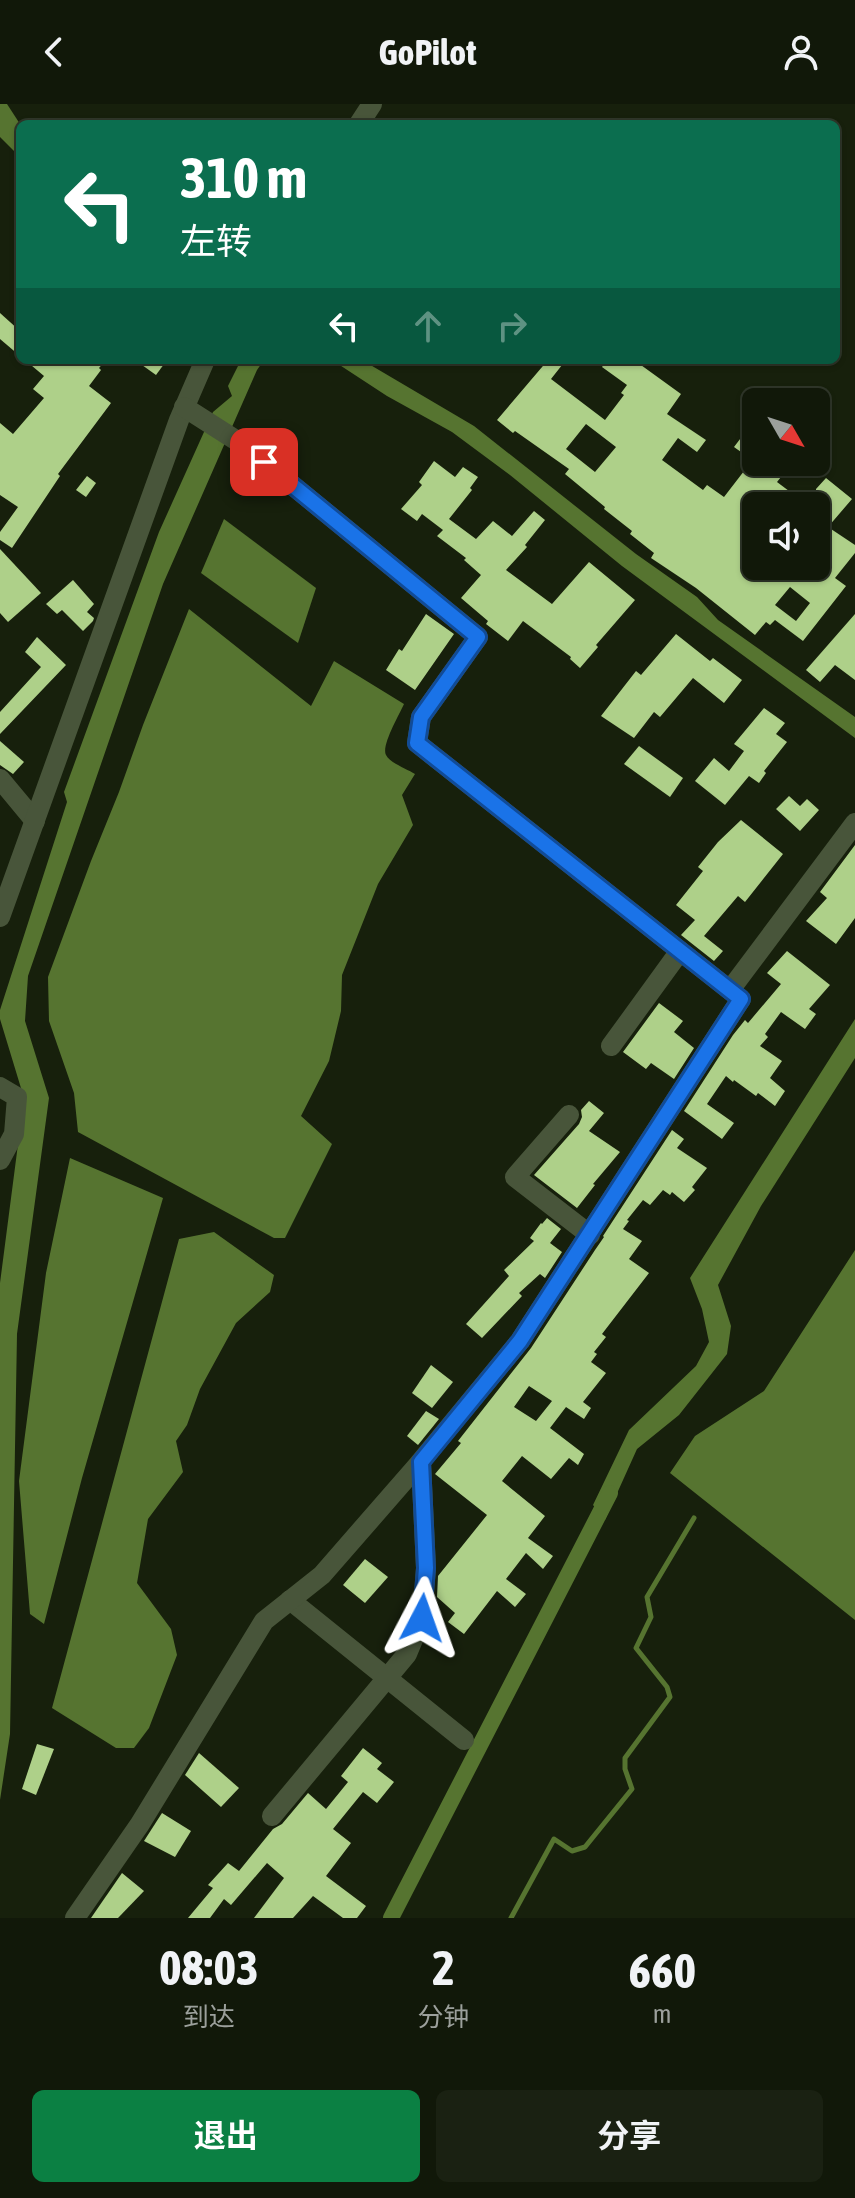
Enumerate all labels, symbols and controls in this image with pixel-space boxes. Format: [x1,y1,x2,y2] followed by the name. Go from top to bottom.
[32,30,76,74] icon: back
[779,30,823,74] icon: person
[378,31,477,73] text: GoPilot
[180,146,307,210] text: 310 m
[48,152,152,256] icon: left
[180,220,252,262] text: 左转
[322,304,366,348] icon: left
[406,304,450,348] icon: ahead
[490,304,534,348] icon: right
[742,388,830,476] north arrow
[742,388,830,580] map controls
[230,428,298,496] pin
[242,440,286,484] icon: arrive
[742,492,830,580] button: sound
[380,1576,464,1660] position arrow
[159,1940,259,1995] text: 08:03
[432,1940,455,1995] text: 2
[628,1943,696,1998] text: 660
[653,1999,672,2029] text: m
[183,2002,235,2032] text: 到达
[418,2002,470,2032] text: 分钟
[32,2090,420,2182] button: 退出
[436,2090,823,2182] button: 分享

